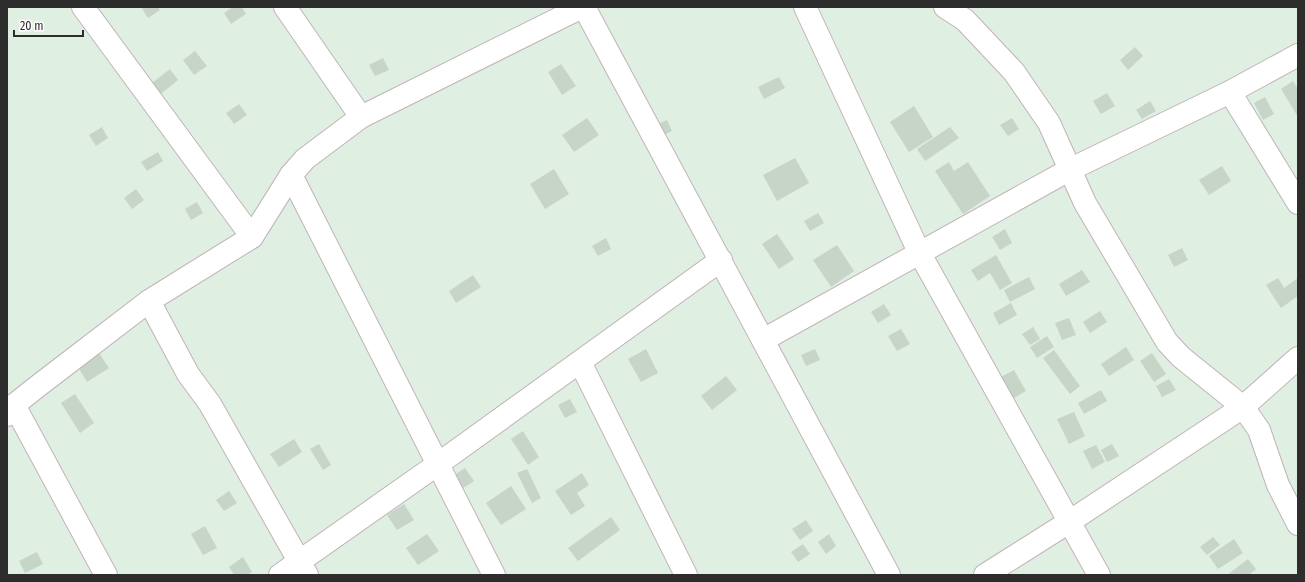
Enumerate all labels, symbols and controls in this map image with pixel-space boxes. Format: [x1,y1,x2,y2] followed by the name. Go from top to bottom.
[14,12,83,38] scale bar
[20,19,44,33] text: 20 m

